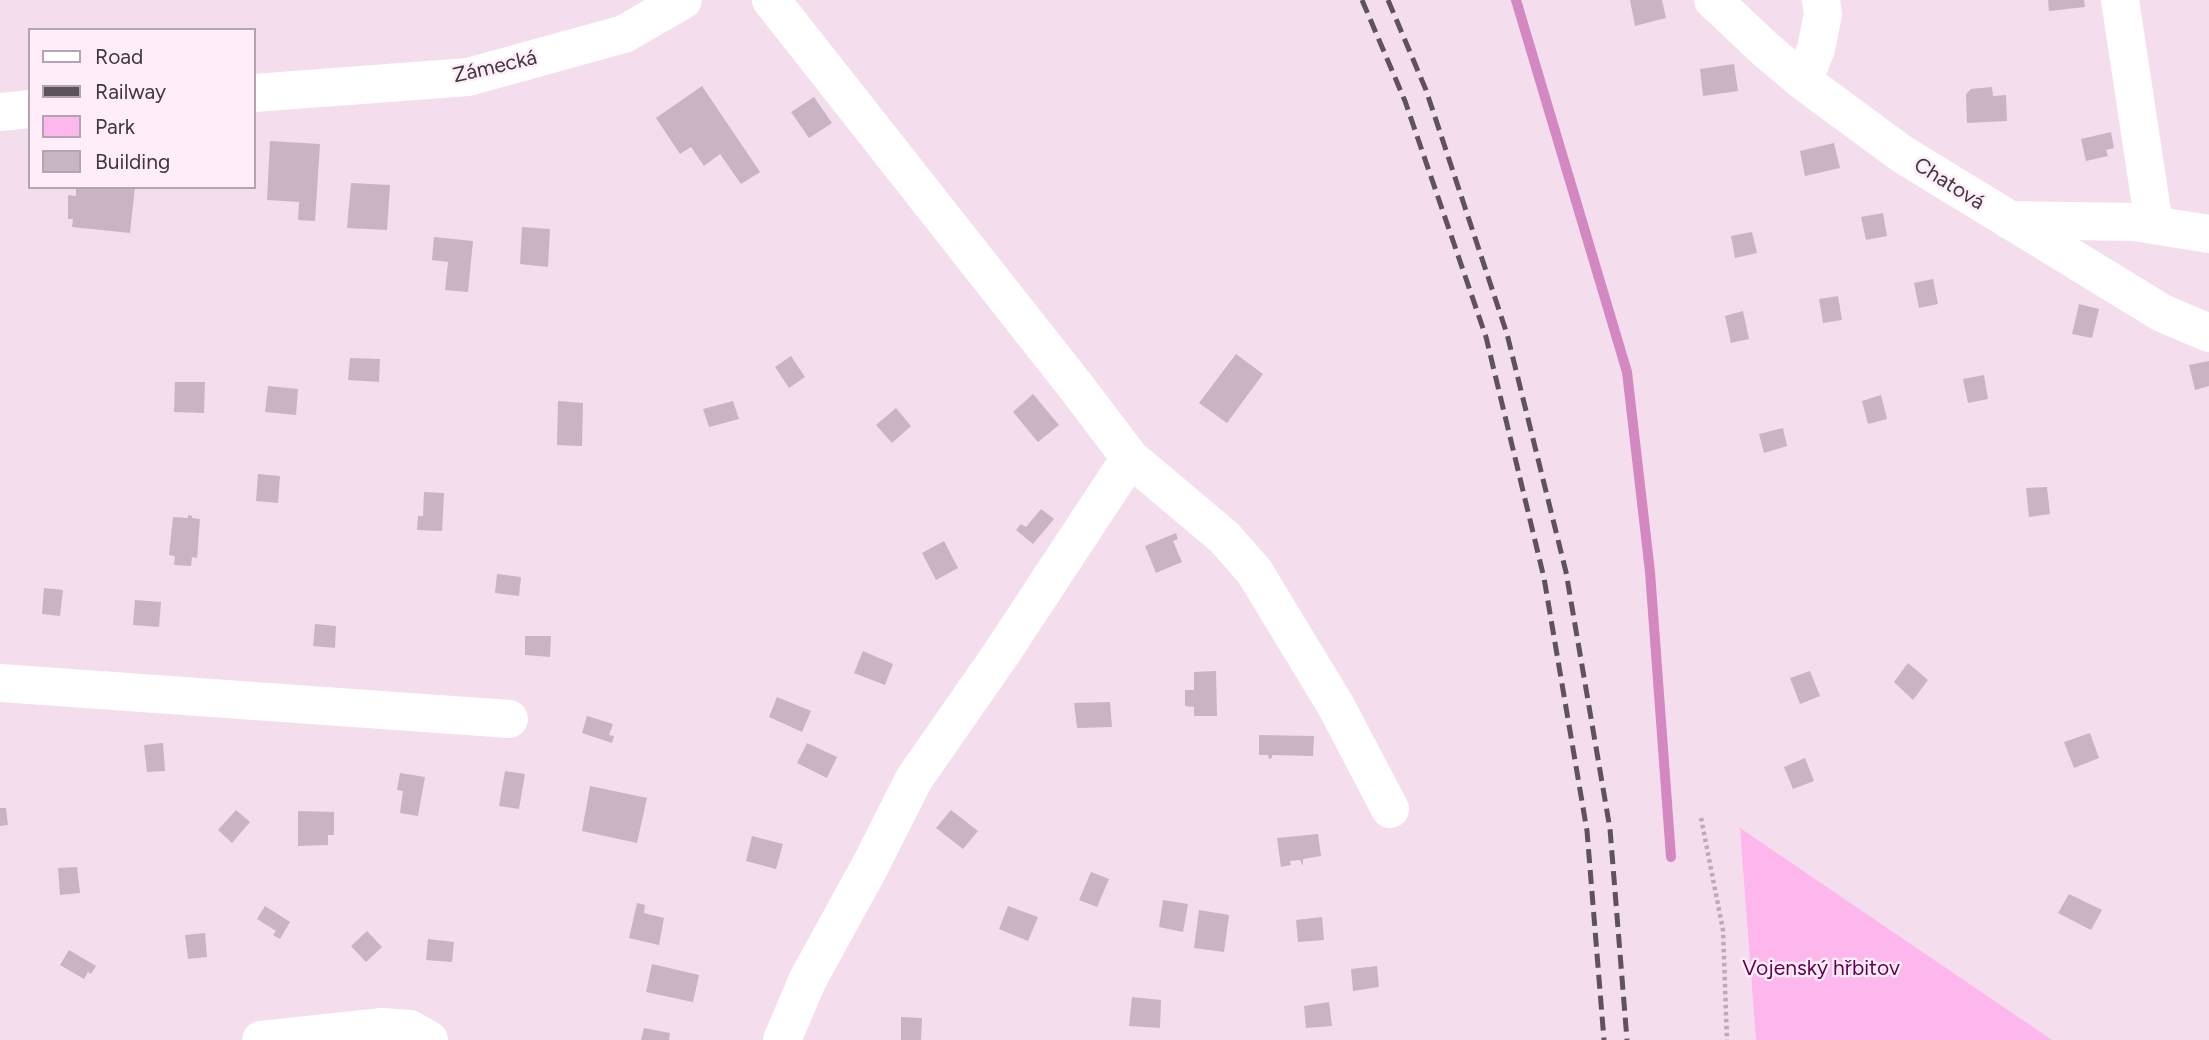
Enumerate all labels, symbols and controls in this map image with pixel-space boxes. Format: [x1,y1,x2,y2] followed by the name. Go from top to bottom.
[28,28,256,189] legend
[95,44,143,69] text: Road
[451,45,539,89] street label: Zámecká
[95,79,166,104] text: Railway
[95,114,135,139] text: Park
[95,149,170,174] text: Building
[1909,152,1989,216] street label: Chatová
[1742,956,1900,982] park label: Vojenský hřbitov

